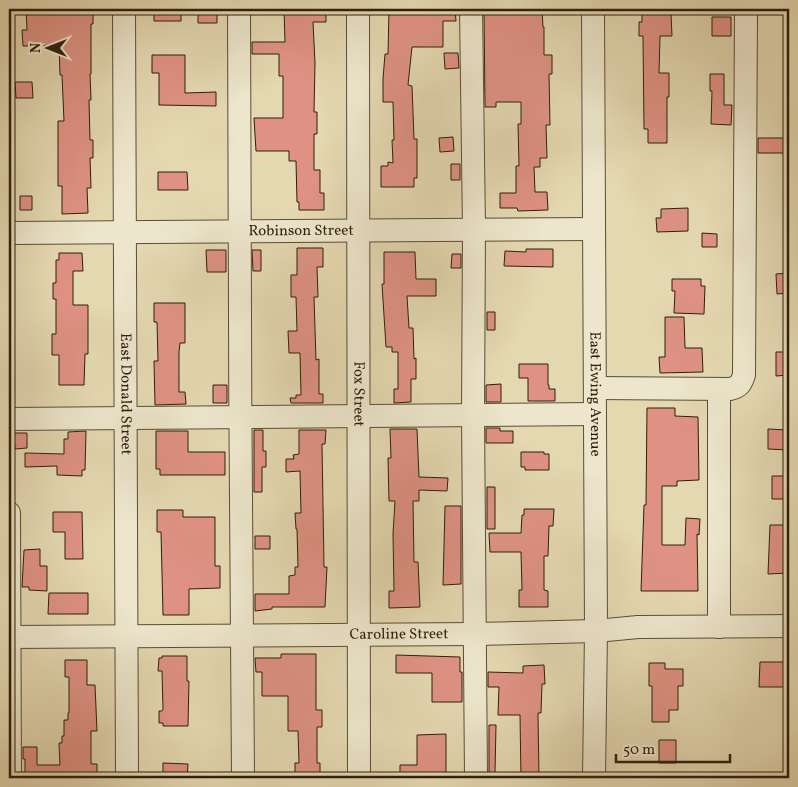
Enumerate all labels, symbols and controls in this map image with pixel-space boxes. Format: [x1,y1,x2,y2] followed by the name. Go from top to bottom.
[22,22,72,72] north arrow
[27,43,46,53] text: N
[248,220,354,242] street label: Robinson Street
[584,331,606,457] street label: East Ewing Avenue
[115,333,136,455] street label: East Donald Street
[348,361,369,427] street label: Fox Street
[349,624,449,645] street label: Caroline Street
[616,732,729,764] scale bar
[623,740,655,761] text: 50 m

